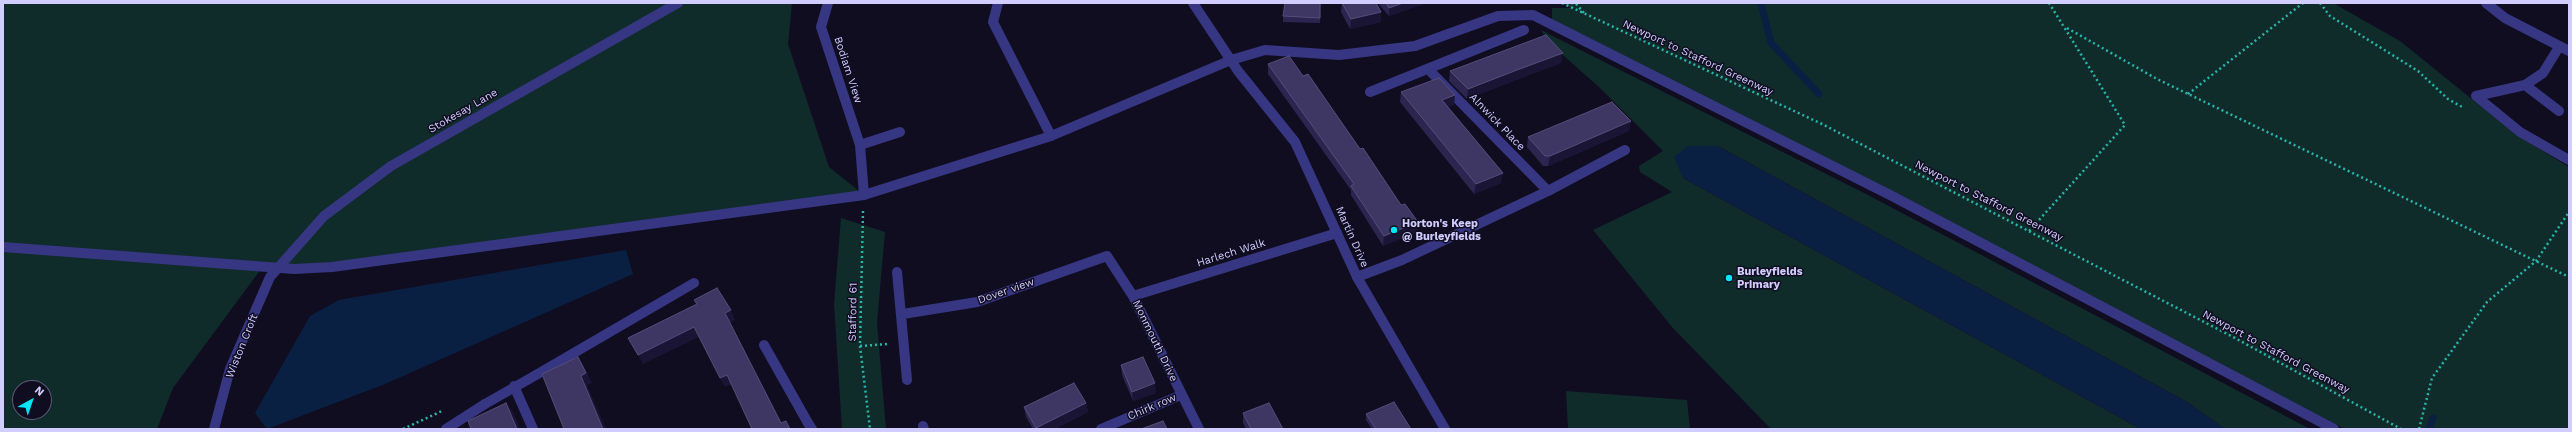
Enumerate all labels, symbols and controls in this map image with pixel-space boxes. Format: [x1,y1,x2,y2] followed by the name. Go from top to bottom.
[1621,17,1775,99] street label: Newport to Stafford Greenway
[831,35,865,105] street label: Bodiam View
[426,86,500,136] street label: Stokesay Lane
[1466,91,1528,153] street label: Alnwick Place
[1913,158,2065,244] street label: Newport to Stafford Greenway
[1333,205,1371,269] street label: Martin Drive
[1402,217,1481,243] place label: Horton's Keep @ Burleyfields
[1389,225,1399,235] marker: Horton's Keep @ Burleyfields
[1195,236,1267,270] street label: Harlech Walk
[1737,265,1803,291] place label: Burleyfields Primary
[1724,273,1734,283] marker: Burleyfields Primary
[976,275,1036,307] street label: Dover view
[846,282,860,342] street label: Stafford 61
[1130,298,1180,384] street label: Monmouth Drive
[2200,308,2352,396] street label: Newport to Stafford Greenway
[223,312,261,380] street label: Wiston Croft
[12,380,52,420] north arrow
[32,384,47,399] text: N
[1126,391,1178,423] street label: Chirk row

